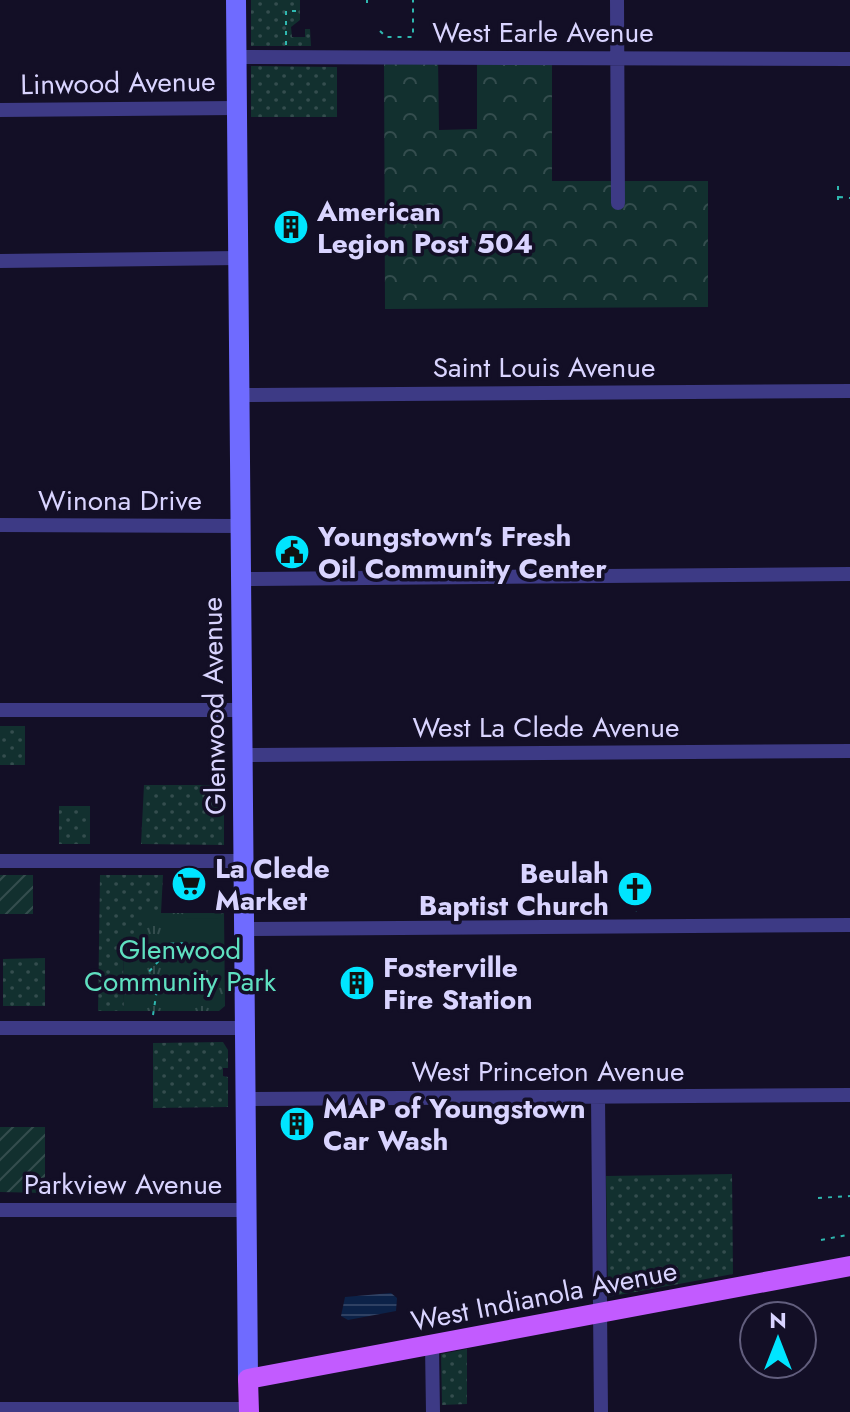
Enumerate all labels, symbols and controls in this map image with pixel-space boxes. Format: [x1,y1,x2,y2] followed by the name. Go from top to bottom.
[432,12,654,53] street label: West Earle Avenue
[20,61,216,105] street label: Linwood Avenue
[316,191,533,264] place label: American Legion Post 504
[272,208,310,246] building icon: American Legion Post 504
[433,347,655,388] street label: Saint Louis Avenue
[38,480,202,521] street label: Winona Drive
[317,516,607,589] place label: Youngstown's Fresh Oil Community Center
[273,533,311,571] public building icon: Youngstown's Fresh Oil Community Center
[192,597,236,815] street label: Glenwood Avenue
[413,707,679,748] street label: West La Clede Avenue
[215,848,330,921] place label: La Clede Market
[419,853,609,926] place label: Beulah Baptist Church
[170,865,208,903] supermarket icon: La Clede Market
[616,870,654,908] church icon: Beulah Baptist Church
[84,929,277,1002] park label: Glenwood Community Park
[383,947,533,1020] place label: Fosterville Fire Station
[338,964,376,1002] building icon: Fosterville Fire Station
[412,1051,684,1092] street label: West Princeton Avenue
[323,1088,586,1161] place label: MAP of Youngstown Car Wash
[278,1105,316,1143] building icon: MAP of Youngstown Car Wash
[24,1164,222,1205] street label: Parkview Avenue
[408,1250,680,1342] street label: West Indianola Avenue
[738,1300,818,1380] north arrow
[769,1304,787,1336] text: N

